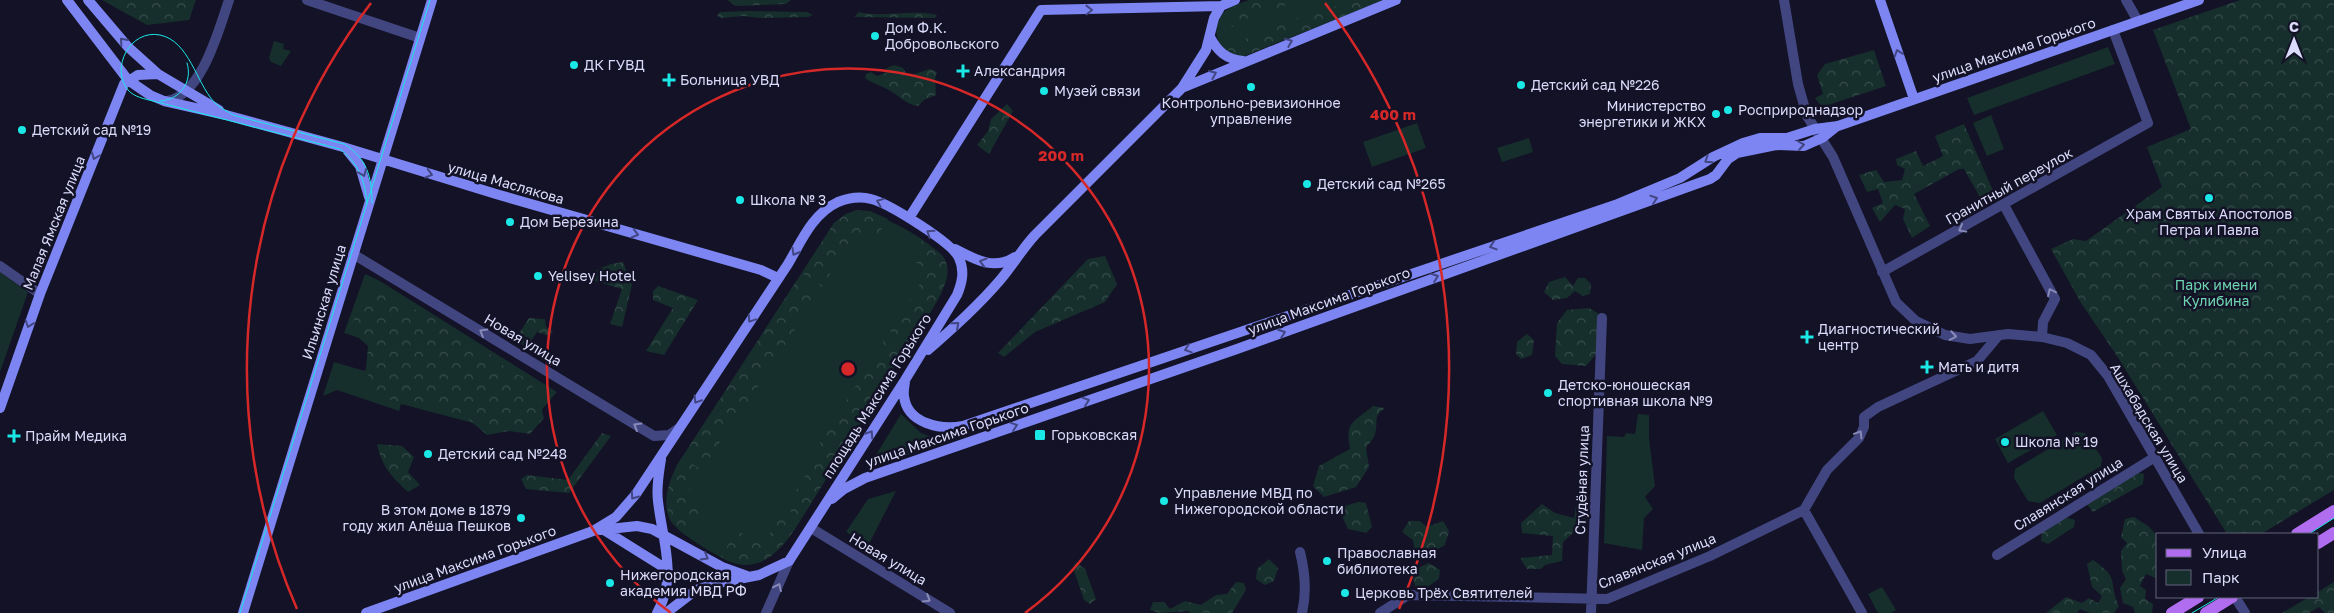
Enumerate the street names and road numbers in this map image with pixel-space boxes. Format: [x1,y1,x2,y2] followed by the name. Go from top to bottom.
[1930,14,2098,85] street label: улица Максима Горького
[1942,144,2075,228] street label: Гранитный переулок
[19,153,88,292] street label: Малая Ямская улица
[446,158,566,207] street label: улица Маслякова
[298,242,349,361] street label: Ильинская улица
[1245,263,1412,338] street label: улица Максима Горького
[481,310,565,369] street label: Новая улица
[819,310,934,481] street label: площадь Максима Горького
[2107,360,2192,486] street label: Ашхабадская улица
[863,399,1031,470] street label: улица Максима Горького
[1571,425,1592,535] street label: Студёная улица
[2010,453,2125,534] street label: Славянская улица
[391,521,558,596] street label: улица Максима Горького
[846,529,930,588] street label: Новая улица
[1595,529,1718,592] street label: Славянская улица

